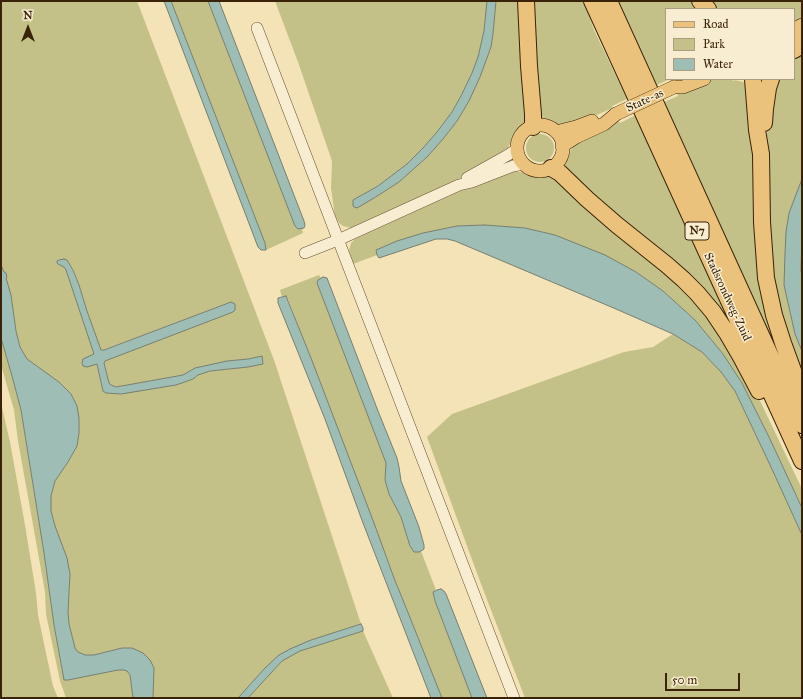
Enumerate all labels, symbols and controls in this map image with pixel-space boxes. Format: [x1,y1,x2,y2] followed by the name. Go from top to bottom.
[8,8,48,48] north arrow
[665,8,795,80] legend
[23,9,33,22] text: N
[703,17,729,31] text: Road
[703,37,725,51] text: Park
[703,57,733,71] text: Water
[624,86,666,116] street label: State-as
[685,222,709,240] road number: N7
[700,250,754,344] street label: Stadsrondweg-Zuid
[667,665,742,691] scale bar
[672,673,697,687] text: 50 m

